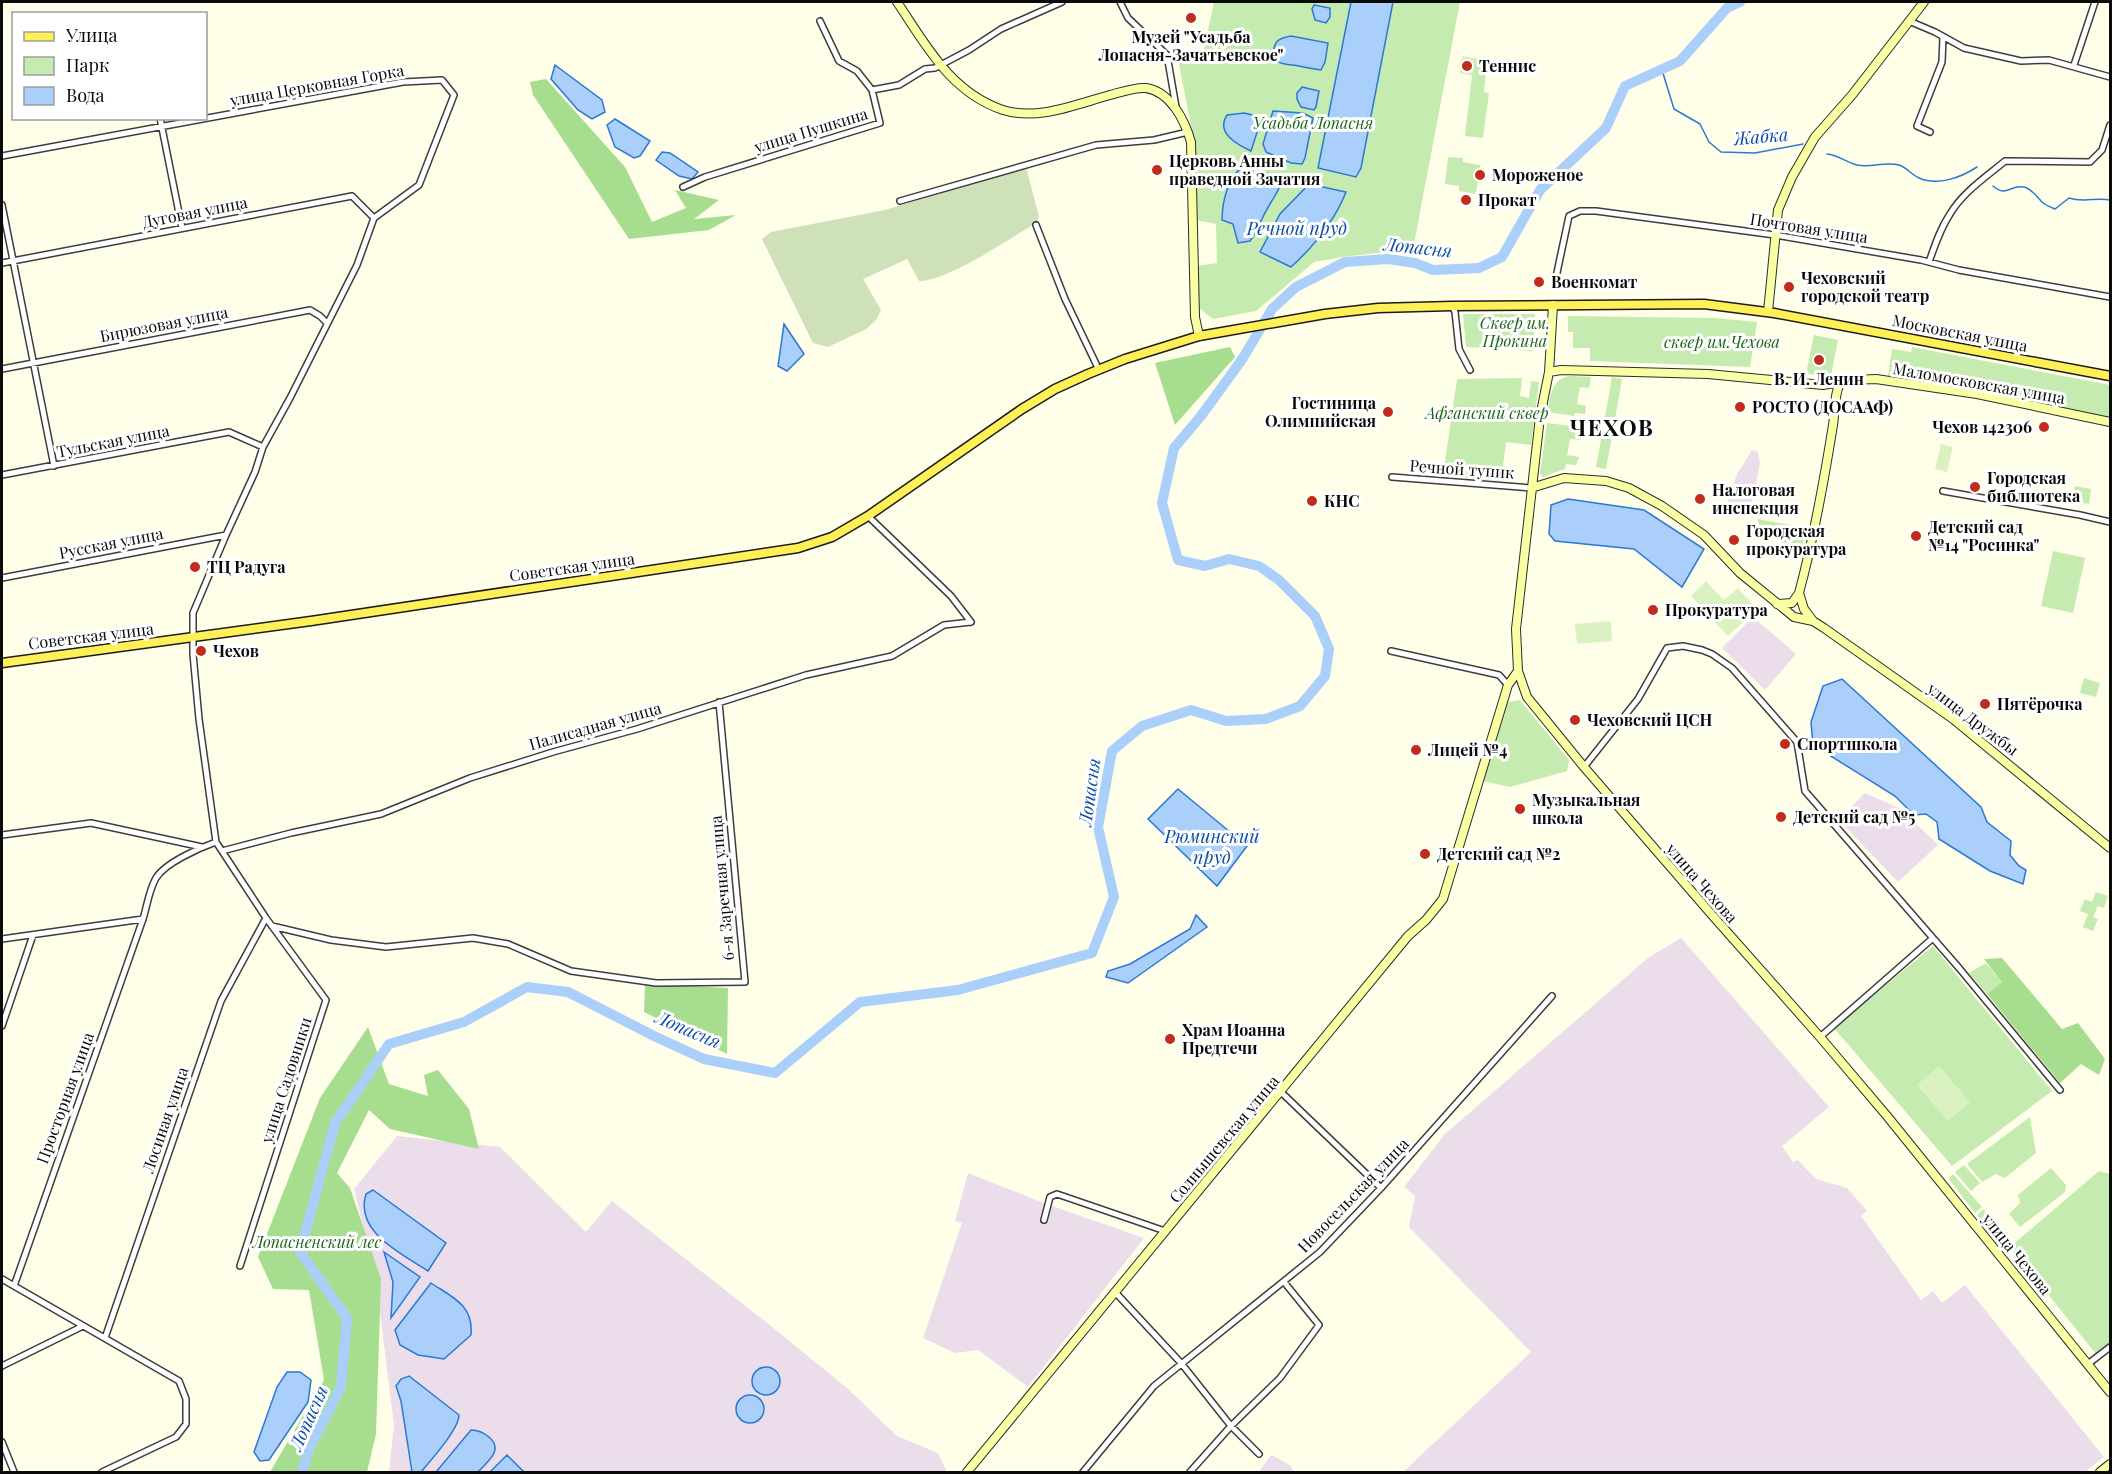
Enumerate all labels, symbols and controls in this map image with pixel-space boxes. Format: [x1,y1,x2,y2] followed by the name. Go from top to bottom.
[1184,11,1198,25] marker: Музей "Усадьба Лопасня-Зачатьевское"
[12,12,207,120] legend
[65,23,117,47] text: Улица
[1097,26,1284,65] place label: Музей "Усадьба Лопасня-Зачатьевское"
[66,53,109,77] text: Парк
[1479,55,1536,76] place label: Теннис
[227,59,406,110] street label: улица Церковная Горка
[1460,59,1474,73] marker: Теннис
[66,83,104,107] text: Вода
[751,102,870,157] street label: улица Пушкина
[1253,112,1373,133] park label: Усадьба Лопасня
[1731,122,1789,150] water label: Жабка
[1169,150,1320,189] place label: Церковь Анны праведной Зачатия
[1150,163,1164,177] marker: Церковь Анны праведной Зачатия
[1492,164,1583,185] place label: Мороженое
[1473,168,1487,182] marker: Мороженое
[1478,189,1537,210] place label: Прокат
[141,191,249,232] street label: Дуговая улица
[1459,193,1473,207] marker: Прокат
[1749,208,1870,247] street label: Почтовая улица
[1246,216,1347,240] water label: Речной пруд
[1381,231,1453,262] water label: Лопасня
[1801,267,1929,306] place label: Чеховский городской театр
[1551,271,1637,292] place label: Военкомат
[1532,275,1546,289] marker: Военкомат
[1782,280,1796,294] marker: Чеховский городской театр
[98,301,230,346] street label: Бирюзовая улица
[1891,309,2030,356] street label: Московская улица
[1480,312,1550,351] park label: Сквер им. Прокина
[1664,331,1780,352] park label: сквер им.Чехова
[1812,353,1826,367] marker: В. И. Ленин
[1891,357,2067,408] street label: Маломосковская улица
[1774,368,1864,389] place label: В. И. Ленин
[1265,392,1377,431] place label: Гостиница Олимпийская
[1752,396,1893,417] place label: РОСТО (ДОСААФ)
[1733,400,1747,414] marker: РОСТО (ДОСААФ)
[1424,402,1549,423] park label: Афганский сквер
[1381,405,1395,419] marker: Гостиница Олимпийская
[1570,412,1654,442] district label: ЧЕХОВ
[1932,416,2032,437] place label: Чехов 142306
[55,419,171,462] street label: Тульская улица
[2037,420,2051,434] marker: Чехов 142306
[1409,454,1515,483] street label: Речной тупик
[1987,467,2081,506] place label: Городская библиотека
[1712,479,1799,518] place label: Налоговая инспекция
[1968,480,1982,494] marker: Городская библиотека
[1324,490,1360,511] place label: КНС
[1693,492,1707,506] marker: Налоговая инспекция
[1305,494,1319,508] marker: КНС
[1928,516,2040,555] place label: Детский сад №14 "Росинка"
[1746,520,1847,559] place label: Городская прокуратура
[57,522,165,563] street label: Русская улица
[1909,529,1923,543] marker: Детский сад №14 "Росинка"
[1727,533,1741,547] marker: Городская прокуратура
[508,547,636,586] street label: Советская улица
[207,556,286,577] place label: ТЦ Радуга
[188,560,202,574] marker: ТЦ Радуга
[1665,599,1769,620] place label: Прокуратура
[1646,603,1660,617] marker: Прокуратура
[27,617,155,654] street label: Советская улица
[213,640,259,661] place label: Чехов
[194,644,208,658] marker: Чехов
[1923,677,2023,760] street label: улица Дружбы
[1997,693,2083,714] place label: Пятёрочка
[526,697,663,754] street label: Палисадная улица
[1978,697,1992,711] marker: Пятёрочка
[1587,709,1712,730] place label: Чеховский ЦСН
[1568,713,1582,727] marker: Чеховский ЦСН
[1797,733,1898,754] place label: Спортшкола
[1778,737,1792,751] marker: Спортшкола
[1427,739,1507,760] place label: Лицей №4
[1409,743,1423,757] marker: Лицей №4
[1072,756,1106,829] water label: Лопасня
[1532,789,1640,828] place label: Музыкальная школа
[1513,802,1527,816] marker: Музыкальная школа
[1793,806,1915,827] place label: Детский сад №5
[1774,810,1788,824] marker: Детский сад №5
[705,815,738,961] street label: 6-я Заречная улица
[1164,824,1260,869] water label: Рюминский пруд
[1661,838,1743,927] street label: улица Чехова
[1437,843,1561,864] place label: Детский сад №2
[1418,847,1432,861] marker: Детский сад №2
[651,1004,724,1053] water label: Лопасня
[255,1014,316,1146] street label: улица Садовники
[1182,1019,1286,1058] place label: Храм Иоанна Предтечи
[31,1029,98,1166] street label: Просторная улица
[1163,1032,1177,1046] marker: Храм Иоанна Предтечи
[136,1064,193,1177] street label: Лосиная улица
[1164,1070,1283,1207] street label: Солнышевская улица
[1292,1133,1413,1256] street label: Новосельская улица
[1977,1208,2057,1299] street label: улица Чехова
[251,1231,381,1252] park label: Лопасненский лес
[282,1382,333,1455] water label: Лопасня

